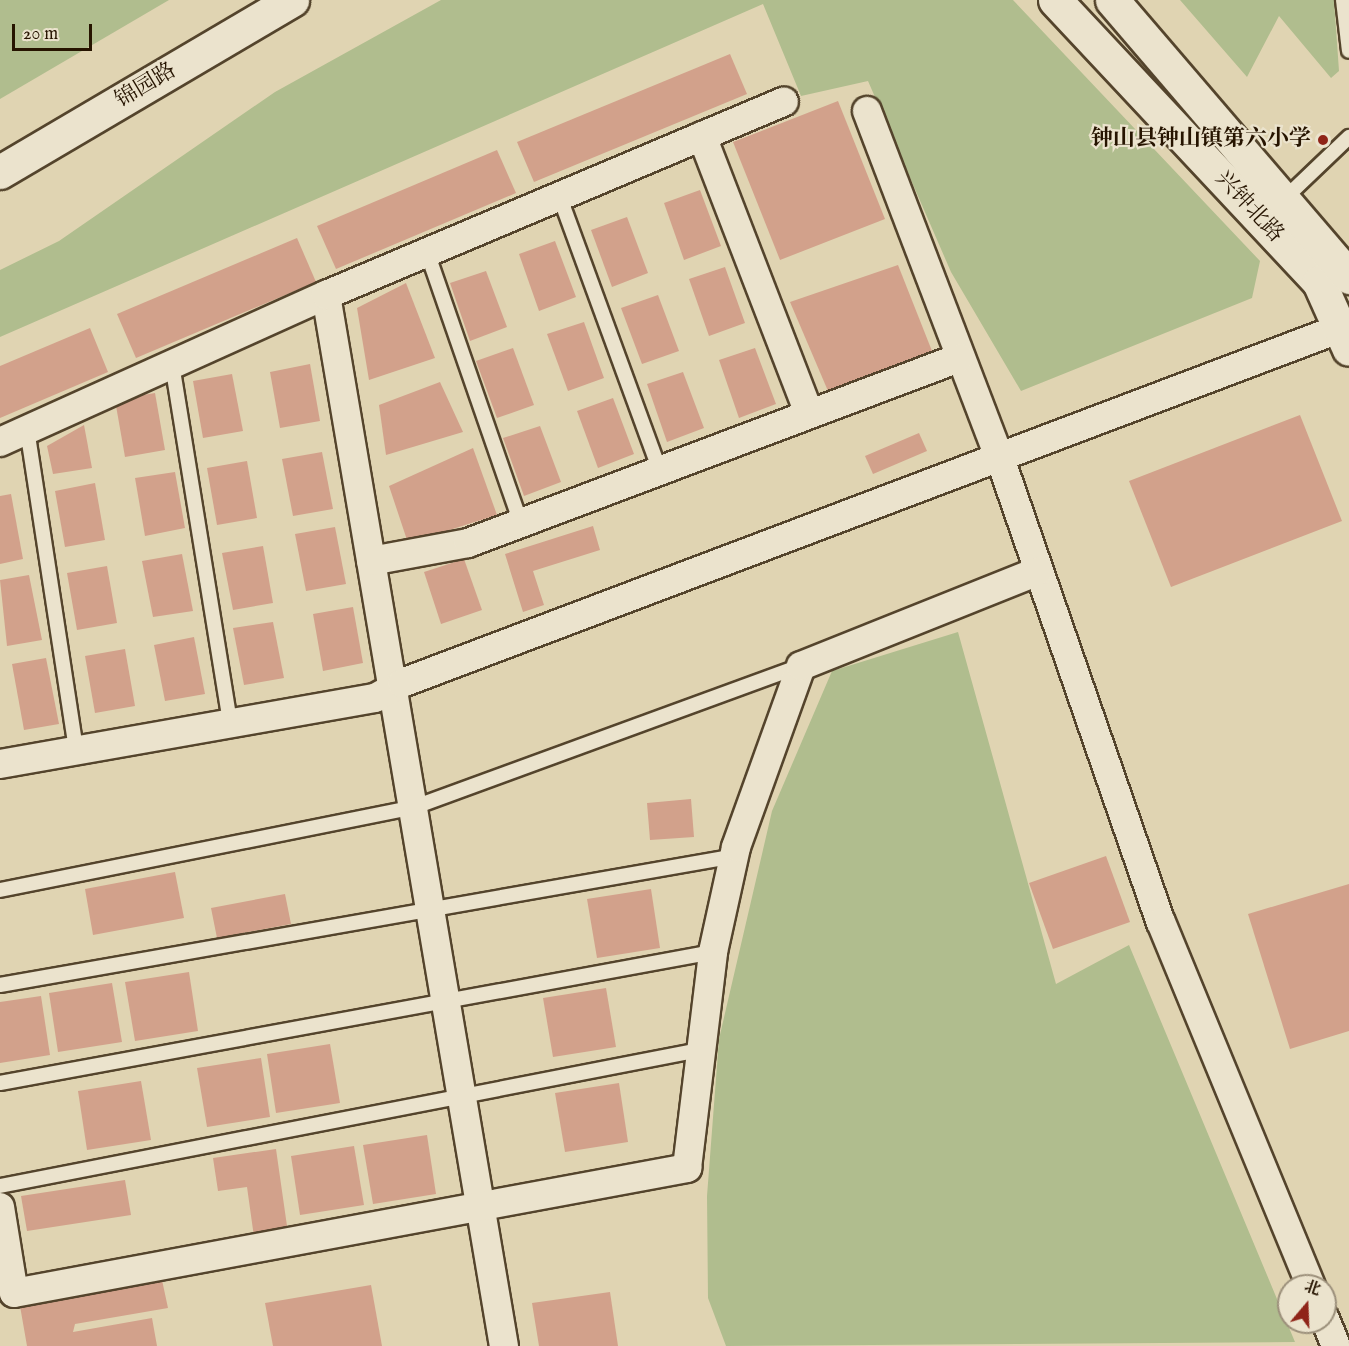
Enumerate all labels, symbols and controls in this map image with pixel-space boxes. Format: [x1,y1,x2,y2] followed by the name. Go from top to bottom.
[15,12,94,50] scale bar
[23,23,58,46] text: 20 m
[111,58,181,114] street label: 锦园路
[1091,127,1311,153] place label: 钟山县钟山镇第六小学
[1316,133,1330,147] marker: 钟山县钟山镇第六小学
[1209,166,1289,248] street label: 兴钟北路
[1277,1274,1337,1334] north arrow
[1301,1277,1323,1301] text: 北

